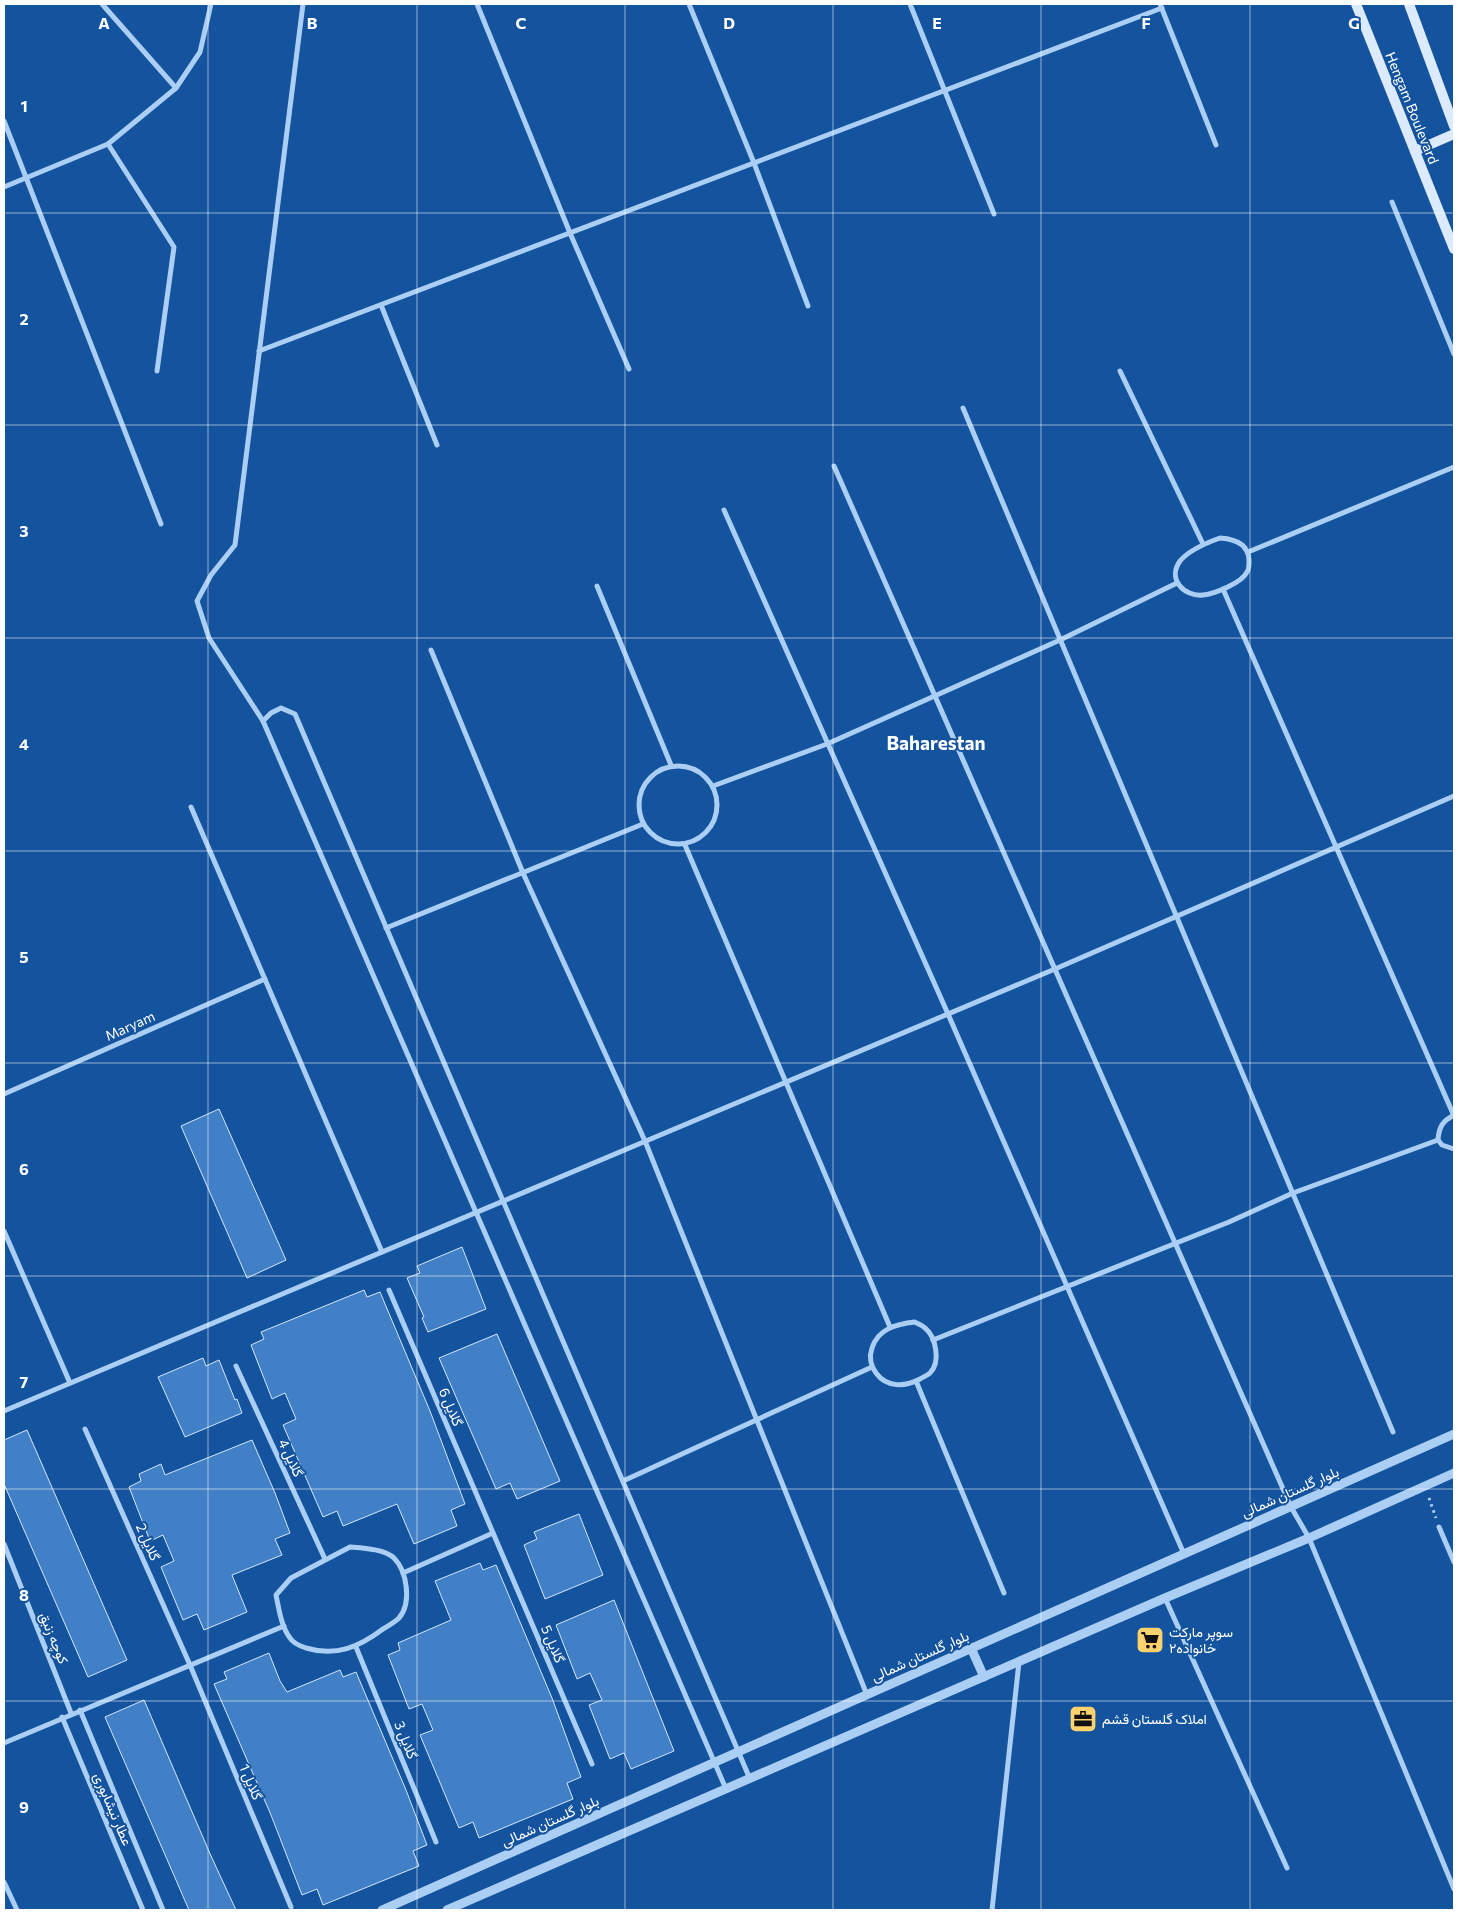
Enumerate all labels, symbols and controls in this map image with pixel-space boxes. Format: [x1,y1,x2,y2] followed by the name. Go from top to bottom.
[98,13,110,32] text: A
[307,13,318,32] text: B
[516,13,527,32] text: C
[723,13,735,32] text: D
[932,13,942,32] text: E
[1141,13,1151,32] text: F
[1348,13,1360,32] text: G
[1382,49,1443,166] street label: Hengam Boulevard
[20,96,28,115] text: 1
[19,309,29,328] text: 2
[19,521,29,540] text: 3
[887,731,985,754] district label: Baharestan
[19,734,29,753] text: 4
[19,947,29,966] text: 5
[102,1007,157,1044] street label: Maryam
[19,1159,29,1178] text: 6
[20,1372,29,1391] text: 7
[435,1385,467,1429] street label: گلایل 6
[274,1436,308,1480] street label: گلایل 4
[1238,1462,1342,1522] street label: بلوار گلستان شمالی
[132,1520,164,1564] street label: گلایل 2
[19,1585,29,1604] text: 8
[35,1609,73,1667] street label: کوچه زنبق
[537,1622,569,1666] street label: گلایل 5
[1169,1623,1233,1657] place label: سوپر ماركت خانواده٢
[1135,1625,1165,1655] supermarket icon: سوپر ماركت خانواده٢
[868,1626,972,1686] street label: بلوار گلستان شمالی
[1068,1704,1098,1734] office icon: املاک گلستان قشم
[1102,1710,1207,1728] place label: املاک گلستان قشم
[390,1718,422,1762] street label: گلایل 3
[235,1761,267,1803] street label: گلایل 1
[90,1770,136,1848] street label: عطار نیشابوری
[498,1791,602,1851] street label: بلوار گلستان شمالی
[19,1797,29,1816] text: 9

